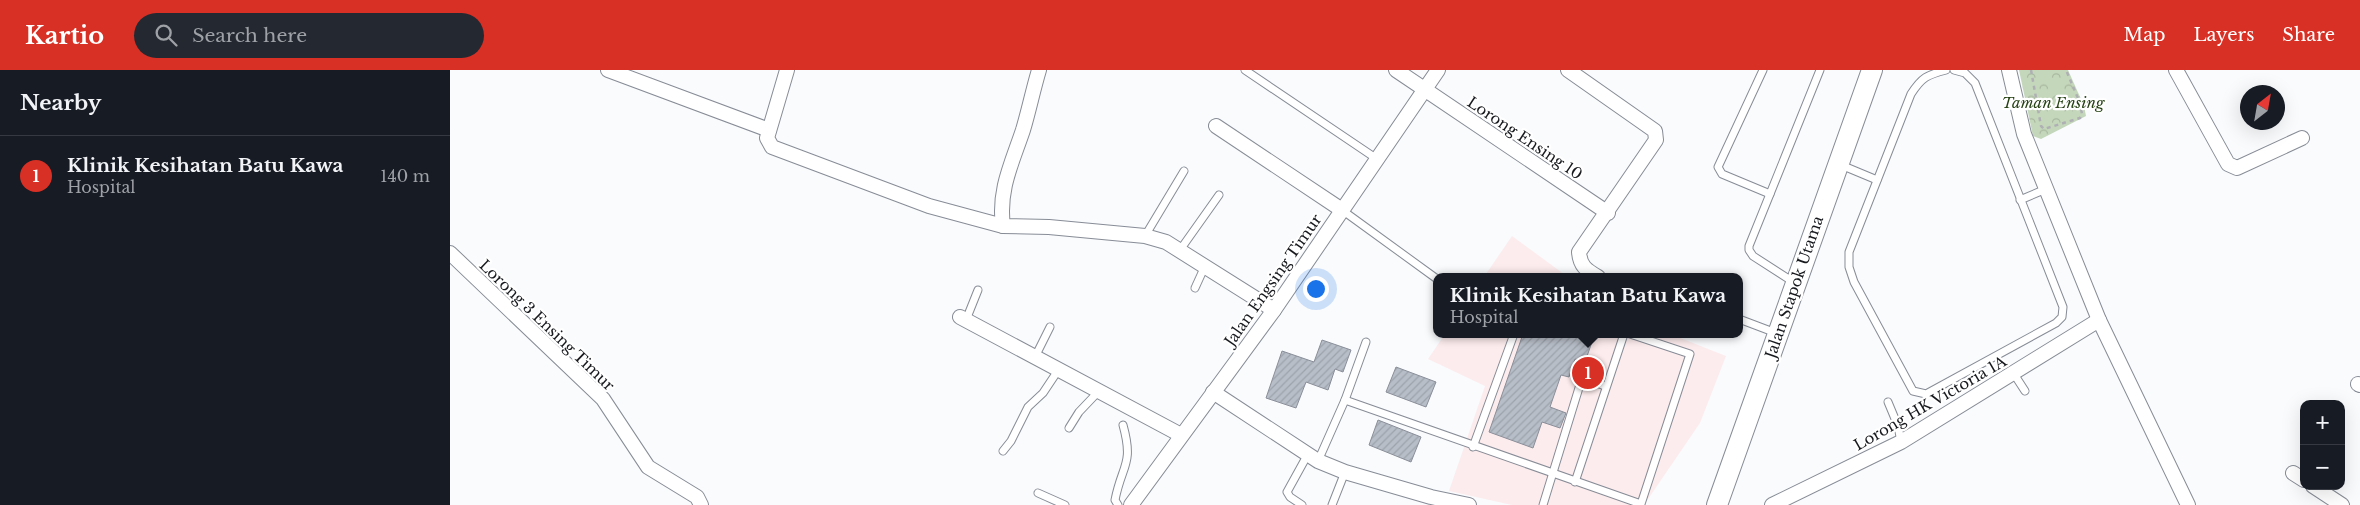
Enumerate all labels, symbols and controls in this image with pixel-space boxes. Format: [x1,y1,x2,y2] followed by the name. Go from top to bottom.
[134,13,484,58] search box
[25,21,104,50] text: Kartio
[152,21,180,49] icon: search
[192,24,307,47] text: Search here
[2124,24,2165,46] text: Map
[2193,24,2254,46] text: Layers
[2282,24,2335,46] text: Share
[2240,85,2285,130] north arrow
[20,90,101,116] text: Nearby
[1464,92,1586,184] street label: Lorong Ensing 10
[2002,93,2105,112] park label: Taman Ensing
[67,154,343,177] text: Klinik Kesihatan Batu Kawa
[33,166,39,186] text: 1
[380,166,430,186] text: 140 m
[67,177,136,197] text: Hospital
[1219,210,1326,351] street label: Jalan Engsing Timur
[1760,213,1828,363] street label: Jalan Stapok Utama
[475,255,619,395] street label: Lorong 3 Ensing Timur
[1433,273,1743,338] popup
[1303,276,1329,302] your location
[1450,284,1726,307] text: Klinik Kesihatan Batu Kawa
[1450,307,1518,327] text: Hospital
[1850,351,2010,455] street label: Lorong HK Victoria 1A
[1572,354,1604,392] pin: 1
[2300,400,2345,490] map controls
[2300,400,2345,445] button: +
[2300,445,2345,490] button: −

